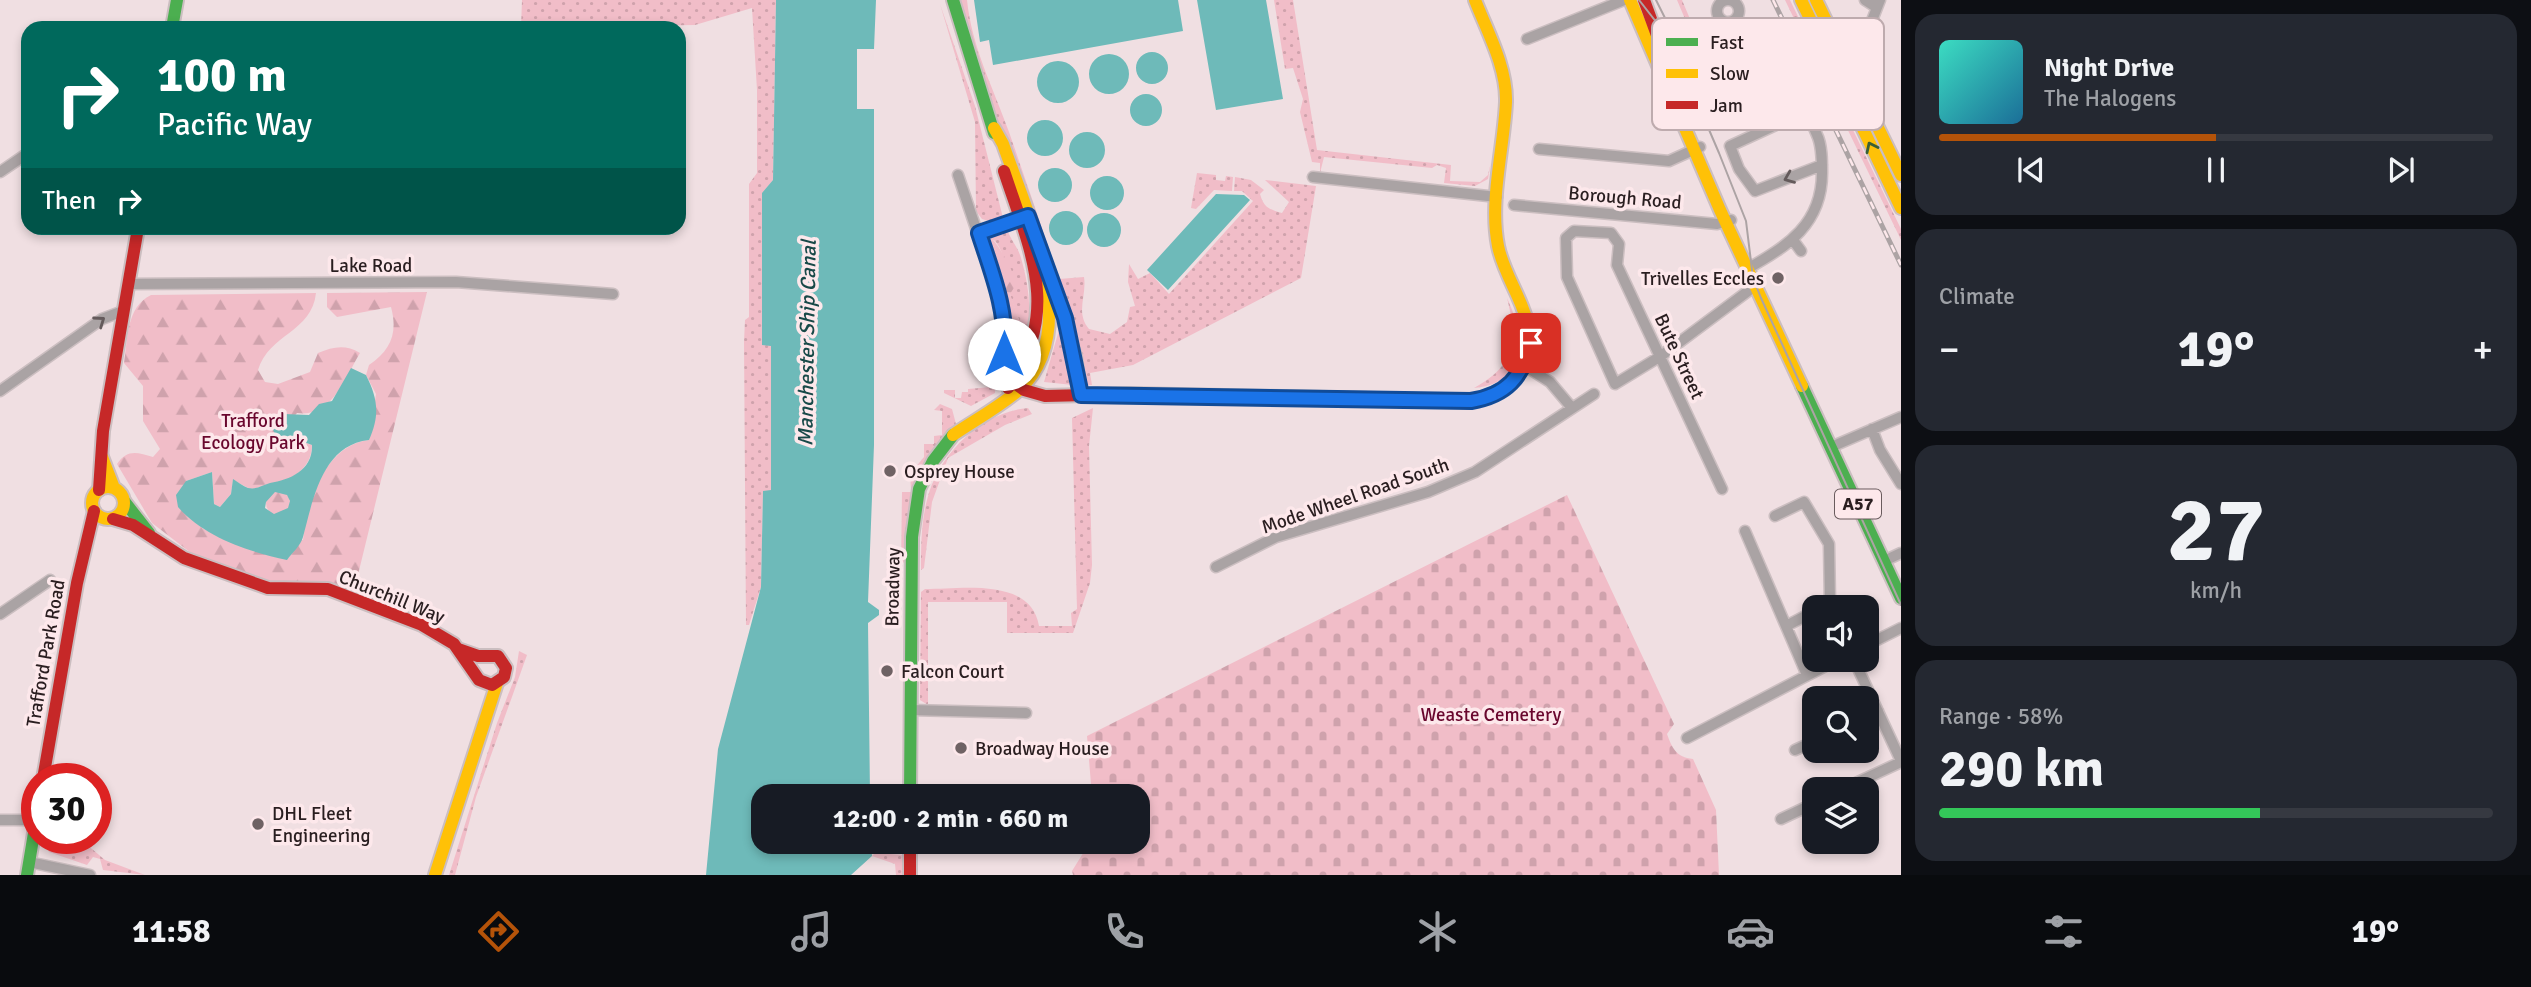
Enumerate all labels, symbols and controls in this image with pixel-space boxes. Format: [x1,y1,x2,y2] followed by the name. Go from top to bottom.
[1652,18,1884,130] legend
[1710,31,1744,55] text: Fast
[157,45,287,105] text: 100 m
[42,49,133,140] icon: right
[2044,52,2174,84] text: Night Drive
[1710,62,1750,86] text: Slow
[2044,84,2176,113] text: The Halogens
[1710,94,1743,118] text: Jam
[157,105,312,144] text: Pacific Way
[1866,142,1880,154] one-way arrow
[2012,151,2050,189] icon: previous
[2197,151,2235,189] icon: pause
[2382,151,2420,189] icon: next
[1783,169,1795,183] one-way arrow
[1567,181,1683,215] street label: Borough Road
[110,182,148,220] icon: right
[42,185,96,217] text: Then
[792,238,822,446] water label: Manchester Ship Canal
[330,254,412,278] street label: Lake Road
[1641,267,1764,291] place label: Trivelles Eccles
[1770,270,1786,286] marker: Trivelles Eccles
[1939,282,2015,311] text: Climate
[1649,310,1709,403] street label: Bute Street
[1501,313,1561,373] pin
[92,317,105,329] one-way arrow
[967,317,1041,391] position arrow
[2178,317,2254,381] text: 19°
[1512,324,1550,362] icon: arrive
[1939,326,1960,373] text: −
[2472,326,2493,373] text: +
[201,409,306,455] park label: Trafford Ecology Park
[1258,453,1452,539] street label: Mode Wheel Road South
[904,460,1015,484] place label: Osprey House
[882,463,898,479] marker: Osprey House
[2167,474,2265,587] text: 27
[1835,490,1881,518] road number: A57
[880,547,906,627] street label: Broadway
[335,565,448,629] street label: Churchill Way
[2190,576,2242,605] text: km/h
[21,578,71,729] street label: Trafford Park Road
[1802,595,1879,854] map controls
[1802,595,1879,672] button: sound
[901,660,1005,684] place label: Falcon Court
[879,663,895,679] marker: Falcon Court
[1802,686,1879,763] button: search
[1939,702,2063,731] text: Range · 58%
[1421,703,1562,727] park label: Weaste Cemetery
[975,737,1109,761] place label: Broadway House
[1939,737,2104,801] text: 290 km
[953,740,969,756] marker: Broadway House
[21,763,112,854] speed limit sign: 30
[1802,777,1879,854] button: layers
[272,802,370,848] place label: DHL Fleet Engineering
[833,803,1068,835] text: 12:00 · 2 min · 660 m
[250,816,266,832] marker: DHL Fleet Engineering
[474,907,523,956] icon: directions
[787,907,836,956] icon: music
[1100,907,1149,956] icon: phone
[1413,907,1462,956] icon: climate
[1726,907,1775,956] icon: car
[2039,907,2088,956] icon: filters
[132,912,210,951] text: 11:58
[2352,912,2399,951] text: 19°

